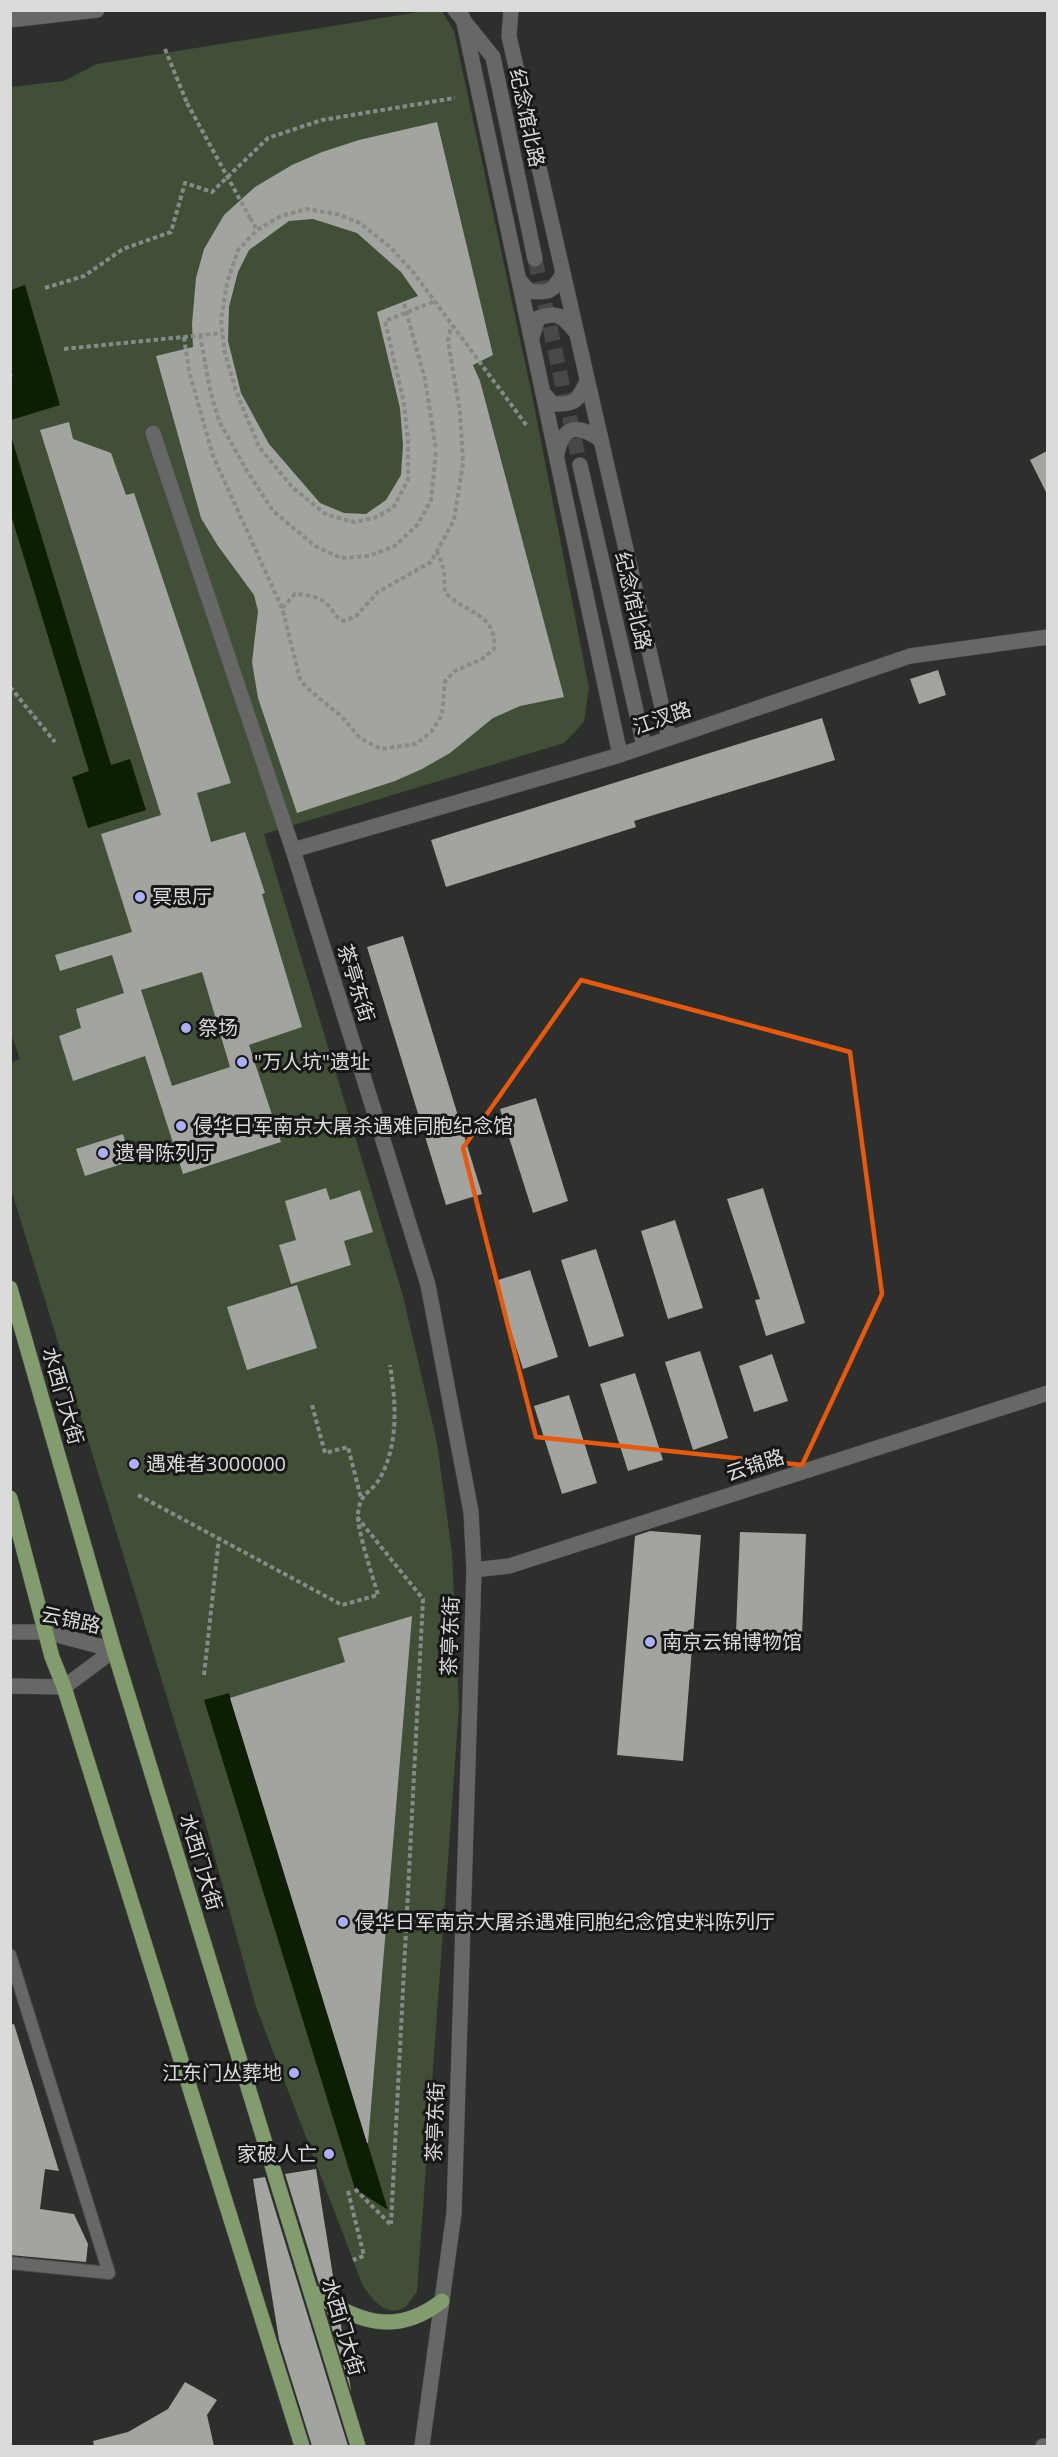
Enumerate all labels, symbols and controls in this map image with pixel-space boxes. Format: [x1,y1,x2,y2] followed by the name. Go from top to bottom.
[504,66,551,170] street label: 纪念馆北路
[609,549,658,653] street label: 纪念馆北路
[629,695,695,740] street label: 江汊路
[152,883,212,910] place label: 冥思厅
[133,890,147,904] marker: 冥思厅
[332,941,381,1025] street label: 茶亭东街
[198,1014,238,1041] place label: 祭场
[179,1021,193,1035] marker: 祭场
[254,1048,370,1075] place label: "万人坑"遗址
[235,1055,249,1069] marker: "万人坑"遗址
[193,1112,513,1139] place label: 侵华日军南京大屠杀遇难同胞纪念馆
[174,1119,188,1133] marker: 侵华日军南京大屠杀遇难同胞纪念馆
[115,1139,215,1166] place label: 遗骨陈列厅
[96,1146,110,1160] marker: 遗骨陈列厅
[37,1344,90,1448] street label: 水西门大街
[722,1442,788,1487] street label: 云锦路
[146,1450,286,1477] place label: 遇难者3000000
[127,1457,141,1471] marker: 遇难者3000000
[435,1596,464,1676] street label: 茶亭东街
[39,1600,103,1639] street label: 云锦路
[662,1628,802,1655] place label: 南京云锦博物馆
[643,1635,657,1649] marker: 南京云锦博物馆
[174,1810,229,1914] street label: 水西门大街
[355,1908,775,1935] place label: 侵华日军南京大屠杀遇难同胞纪念馆史料陈列厅
[336,1915,350,1929] marker: 侵华日军南京大屠杀遇难同胞纪念馆史料陈列厅
[162,2059,282,2086] place label: 江东门丛葬地
[287,2066,301,2080] marker: 江东门丛葬地
[420,2082,449,2162] street label: 茶亭东街
[237,2140,317,2167] place label: 家破人亡
[322,2147,336,2161] marker: 家破人亡
[316,2275,371,2379] street label: 水西门大街

